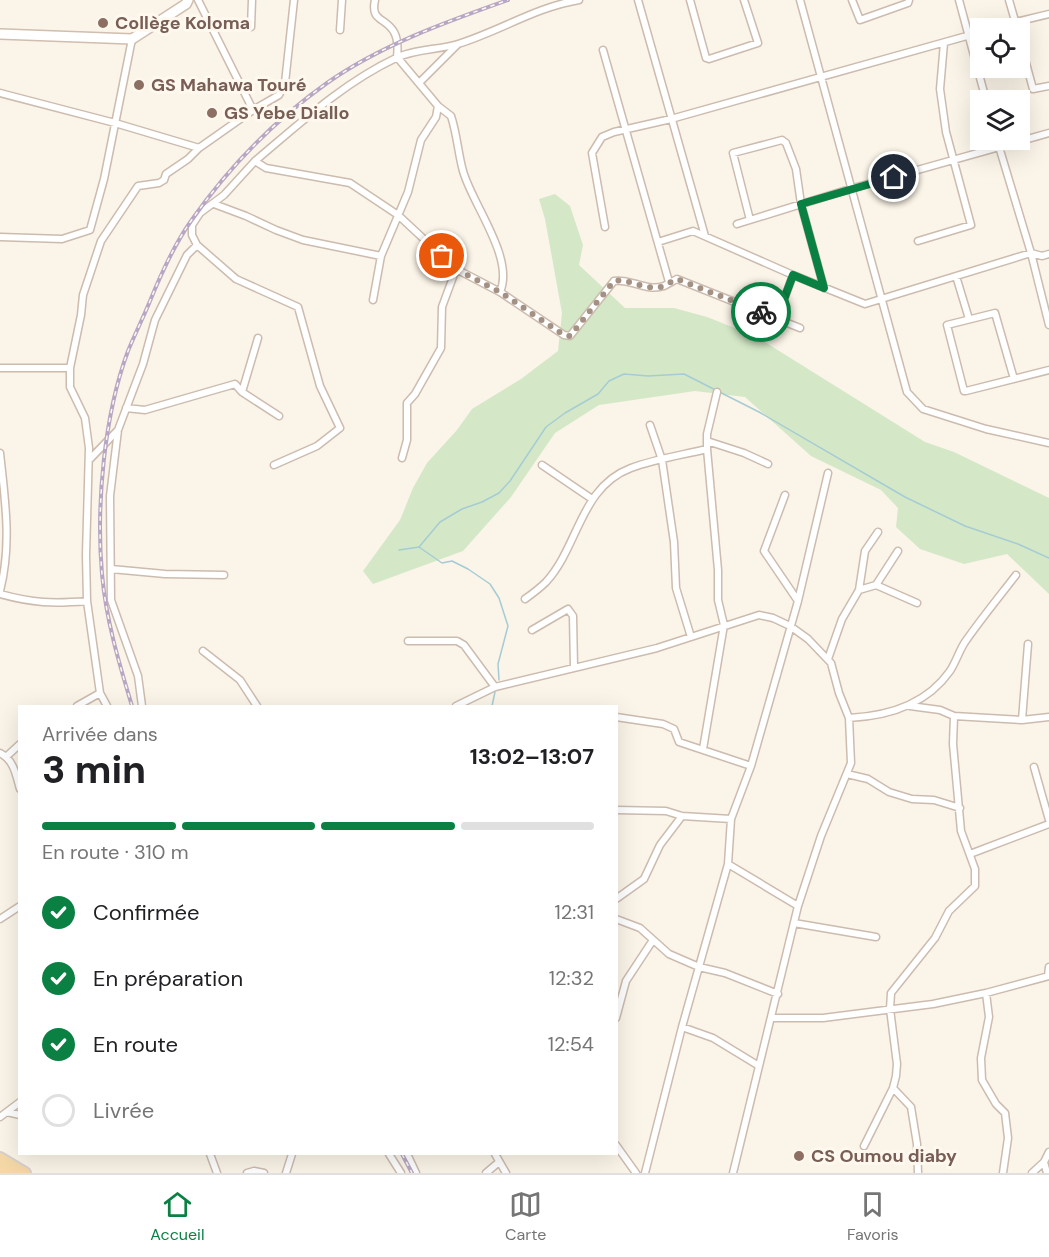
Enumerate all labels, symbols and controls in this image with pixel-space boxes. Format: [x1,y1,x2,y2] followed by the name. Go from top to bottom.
[115,11,250,35] place label: Collège Koloma
[96,16,110,30] marker: Collège Koloma
[970,18,1030,150] map controls
[970,18,1030,78] button: locate
[151,73,307,97] place label: GS Mahawa Touré
[132,78,146,92] marker: GS Mahawa Touré
[970,90,1030,150] button: layers
[224,101,349,125] place label: GS Yebe Diallo
[205,106,219,120] marker: GS Yebe Diallo
[868,151,919,202] pin
[877,160,910,193] icon: home
[416,230,467,281] pin
[425,239,458,272] icon: bag
[731,282,791,342] courier
[745,296,778,329] icon: bike
[42,721,158,747] text: Arrivée dans
[470,742,594,771] text: 13:02–13:07
[42,744,146,795] text: 3 min
[42,839,189,865] text: En route · 310 m
[42,896,75,929] icon: check
[93,898,200,927] text: Confirmée
[554,899,594,925] text: 12:31
[42,962,75,995] icon: check
[93,964,243,993] text: En préparation
[549,965,594,991] text: 12:32
[42,1028,75,1061] icon: check
[93,1030,178,1059] text: En route
[548,1031,594,1057] text: 12:54
[93,1096,154,1125] text: Livrée
[811,1144,957,1168] place label: CS Oumou diaby
[792,1149,806,1163] marker: CS Oumou diaby
[150,1188,204,1245] tab: Accueil
[505,1188,546,1245] tab: Carte
[847,1188,899,1245] tab: Favoris

